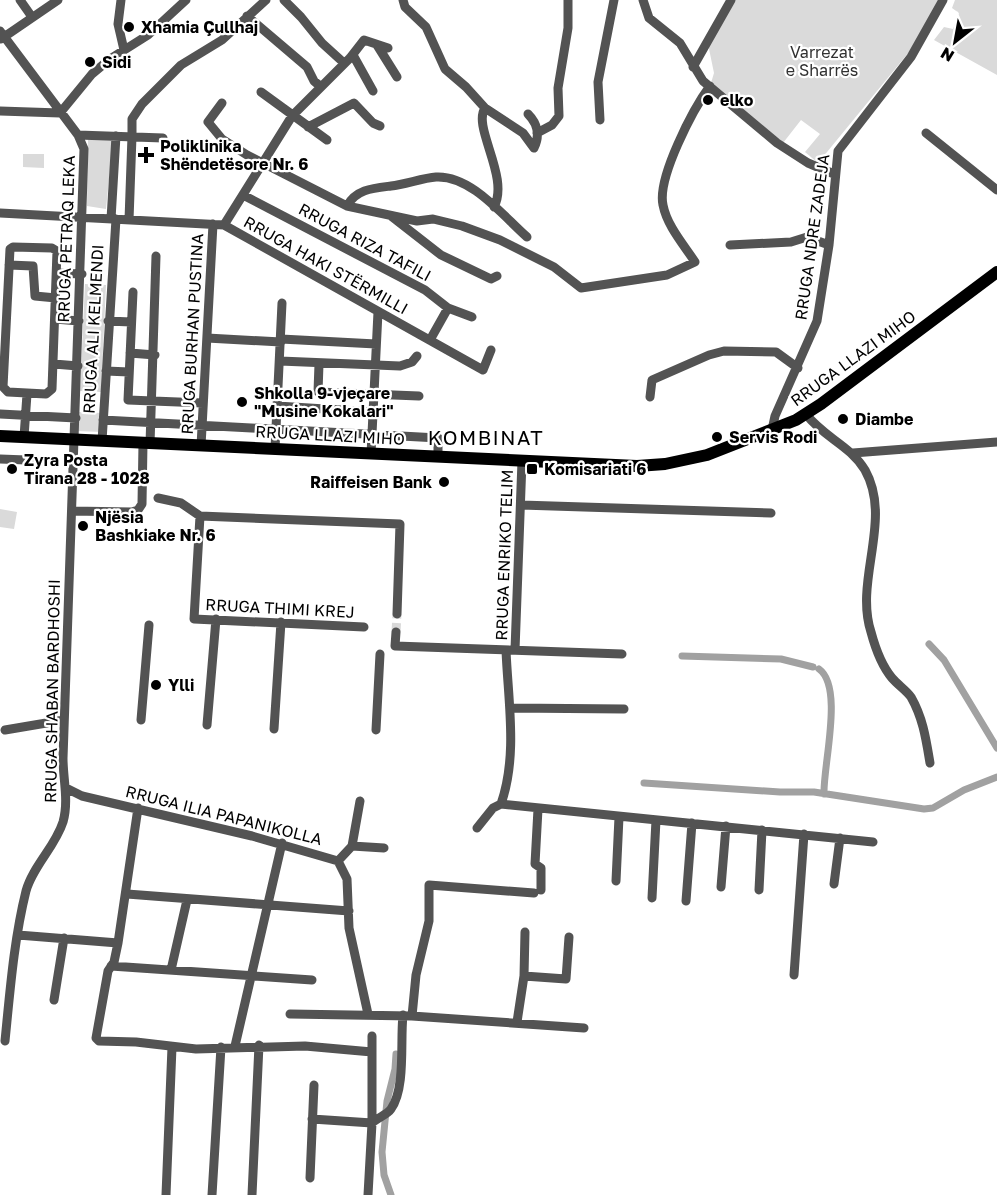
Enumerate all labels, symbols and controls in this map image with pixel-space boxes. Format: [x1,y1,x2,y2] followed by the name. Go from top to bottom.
[925,12,985,72] north arrow
[141,17,258,37] place label: Xhamia Çullhaj
[122,20,136,34] marker: Xhamia Çullhaj
[786,42,858,80] park label: Varrezat e Sharrës
[937,43,958,67] text: N
[102,52,131,72] place label: Sidi
[83,55,97,69] marker: Sidi
[720,90,754,110] place label: elko
[701,93,715,107] marker: elko
[160,136,309,174] place label: Poliklinika Shëndetësore Nr. 6
[137,146,155,164] marker: Poliklinika Shëndetësore Nr. 6
[790,152,834,321] street label: RRUGA NDRE ZADEJA
[53,155,79,323] street label: RRUGA PETRAQ LEKA
[295,199,435,285] street label: RRUGA RIZA TAFILI
[240,212,412,318] street label: RRUGA HAKI STËRMILLI
[177,233,207,435] street label: RRUGA BURHAN PUSTINA
[79,244,107,414] street label: RRUGA ALI KELMENDI
[787,306,919,410] street label: RRUGA LLAZI MIHO
[254,383,394,421] place label: Shkolla 9-vjeçare "Musine Kokalari"
[235,395,249,409] marker: Shkolla 9-vjeçare "Musine Kokalari"
[855,409,913,429] place label: Diambe
[836,412,850,426] marker: Diambe
[255,421,405,449] street label: RRUGA LLAZI MIHO
[428,425,544,449] district label: KOMBINAT
[729,427,817,447] place label: Servis Rodi
[710,430,724,444] marker: Servis Rodi
[24,450,150,488] place label: Zyra Posta Tirana 28 - 1028
[544,459,646,479] place label: Komisariati 6
[5,462,19,476] marker: Zyra Posta Tirana 28 - 1028
[525,462,539,476] marker: Komisariati 6
[491,469,517,641] street label: RRUGA ENRIKO TELIM
[310,472,433,492] place label: Raiffeisen Bank
[437,475,451,489] marker: Raiffeisen Bank
[95,507,216,545] place label: Njësia Bashkiake Nr. 6
[76,519,90,533] marker: Njësia Bashkiake Nr. 6
[40,579,64,803] street label: RRUGA SHABAN BARDHOSHI
[205,594,355,622] street label: RRUGA THIMI KREJ
[168,675,194,695] place label: Ylli
[149,678,163,692] marker: Ylli
[124,781,325,849] street label: RRUGA ILIA PAPANIKOLLA

